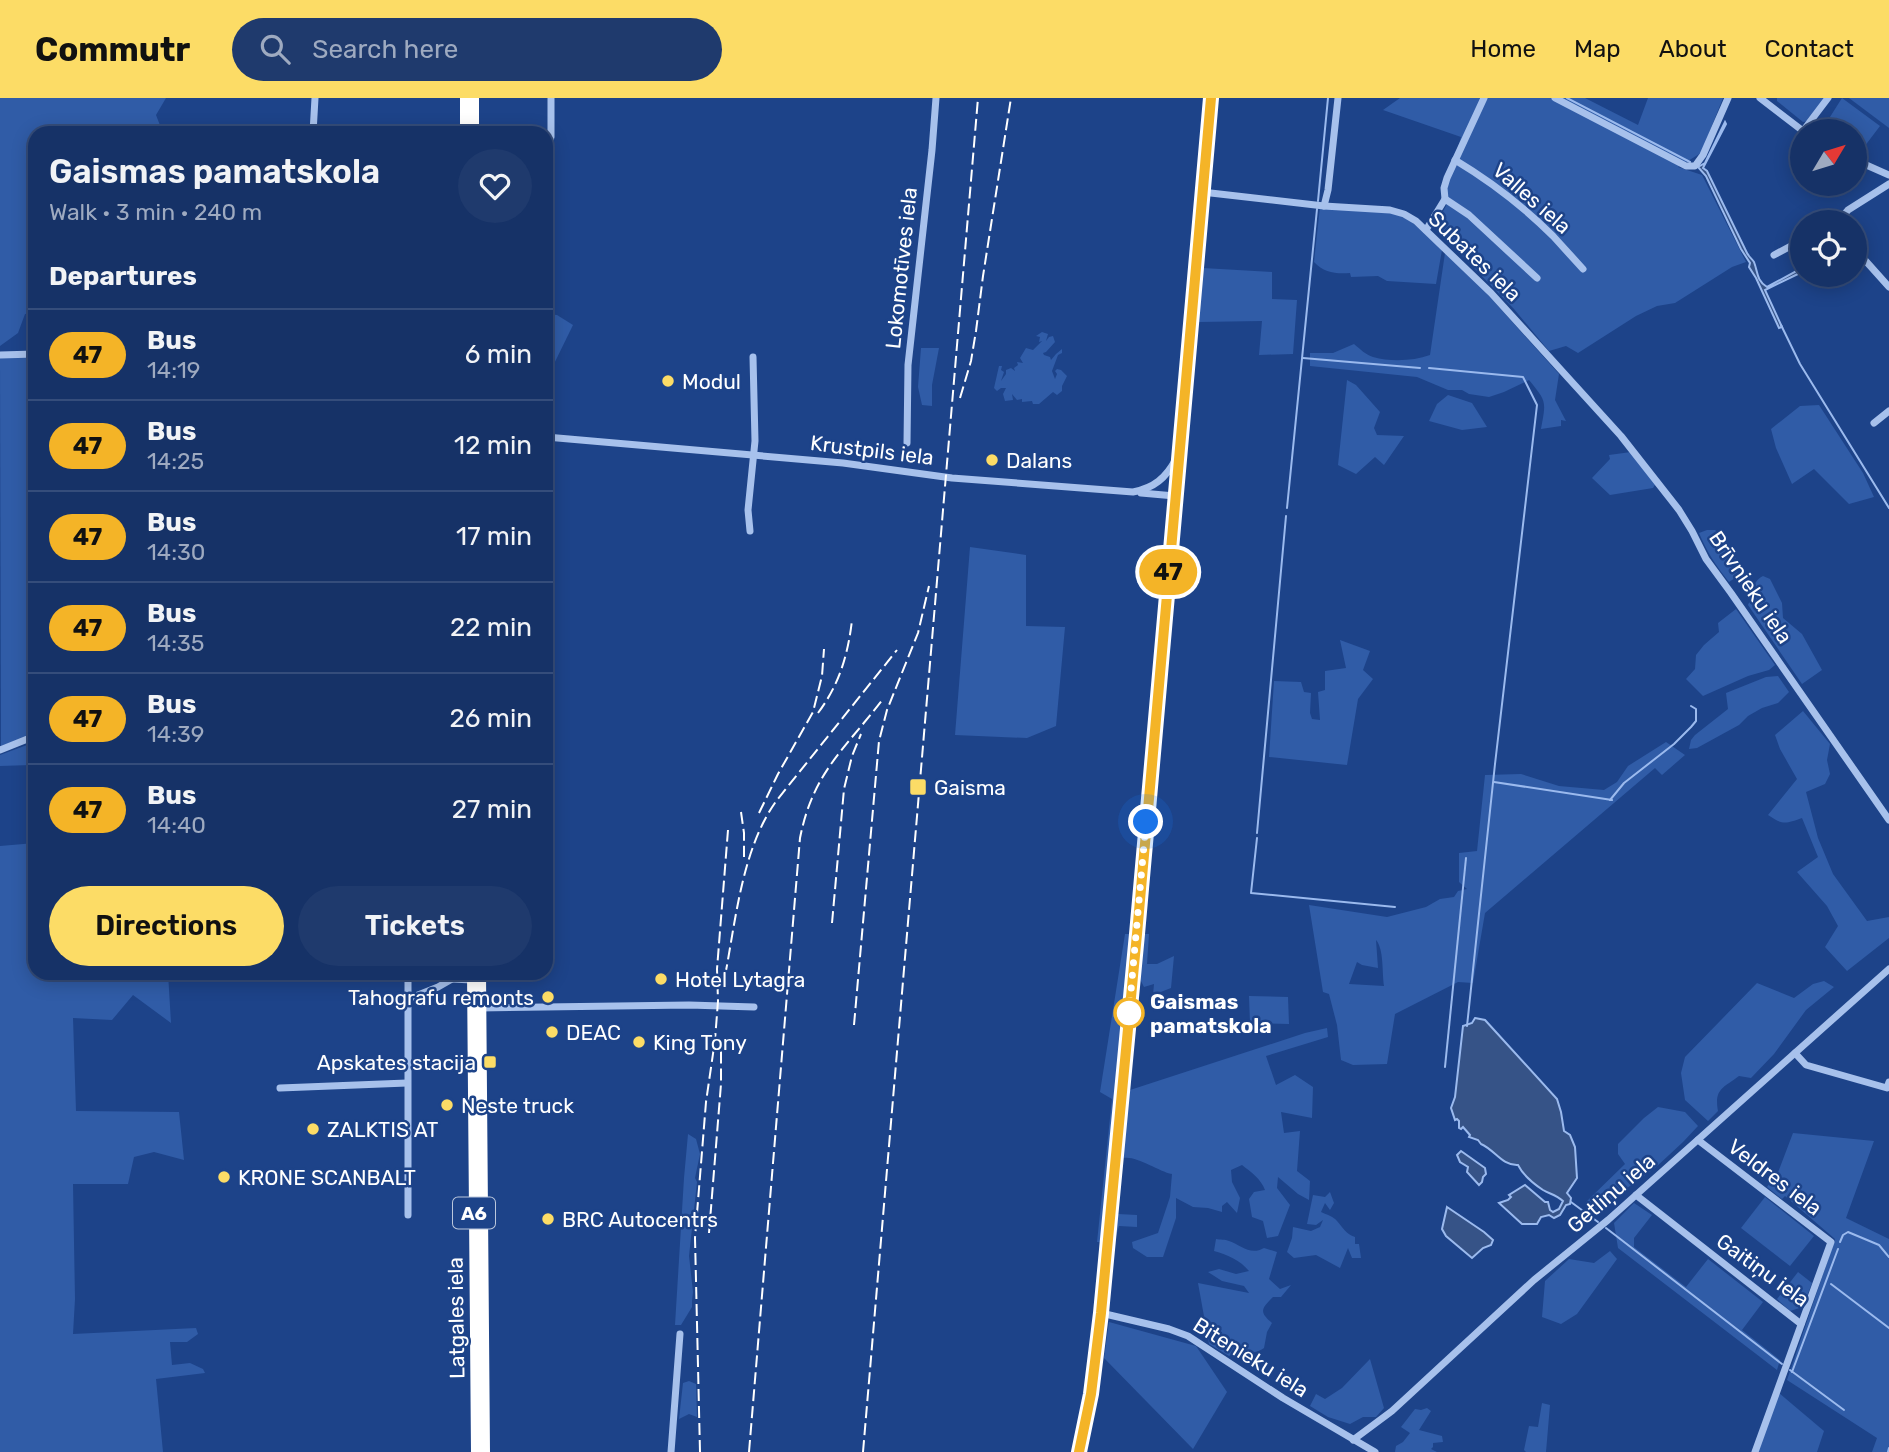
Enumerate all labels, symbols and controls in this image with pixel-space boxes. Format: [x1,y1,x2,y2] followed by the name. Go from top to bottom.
[232,18,722,81] search box
[35,30,190,69] text: Commutr
[256,30,294,68] icon: search
[312,34,458,65] text: Search here
[1470,35,1536,63] text: Home
[1574,35,1621,63] text: Map
[1659,35,1727,63] text: About
[1765,35,1854,63] text: Contact
[1790,119,1867,196] north arrow
[1790,119,1867,287] map controls
[458,149,532,223] button: heart
[49,152,380,191] text: Gaismas pamatskola
[1488,157,1576,239] street label: Valles iela
[880,186,922,350] street label: Lokomotīves iela
[49,198,262,226] text: Walk · 3 min · 240 m
[1423,206,1527,306] street label: Subates iela
[1790,210,1867,287] button: locate
[49,261,197,292] text: Departures
[147,325,196,356] text: Bus
[465,339,532,370] text: 6 min
[73,341,102,369] text: 47
[147,356,201,384] text: 14:19
[682,369,741,394] place label: Modul
[660,373,676,389] marker: Modul
[147,416,196,447] text: Bus
[454,430,532,461] text: 12 min
[809,430,935,470] street label: Krustpils iela
[73,432,102,460] text: 47
[147,447,204,475] text: 14:25
[1006,448,1072,473] place label: Dalans
[984,452,1000,468] marker: Dalans
[147,507,196,538] text: Bus
[456,521,532,552] text: 17 min
[73,523,102,551] text: 47
[1704,526,1798,648] street label: Brīvnieku iela
[147,538,205,566] text: 14:30
[1136,549,1200,595] line badge: 47
[1153,558,1183,586] text: 47
[147,598,196,629] text: Bus
[450,612,532,643] text: 22 min
[73,614,102,642] text: 47
[147,629,205,657] text: 14:35
[147,689,196,720] text: Bus
[450,703,532,734] text: 26 min
[73,705,102,733] text: 47
[147,720,204,748] text: 14:39
[934,775,1006,800] place label: Gaisma
[908,777,928,797] marker: Gaisma
[147,780,196,811] text: Bus
[452,794,532,825] text: 27 min
[73,796,102,824] text: 47
[1128,804,1163,839] your location
[147,811,206,839] text: 14:40
[49,886,284,966] button: Directions
[298,886,532,966] button: Tickets
[675,967,805,992] place label: Hotel Lytagra
[653,971,669,987] marker: Hotel Lytagra
[348,985,534,1010] place label: Tahografu remonts
[540,989,556,1005] marker: Tahografu remonts
[1150,989,1272,1038] place label: Gaismas pamatskola
[1114,998,1144,1028] marker: Gaismas pamatskola
[566,1020,621,1045] place label: DEAC
[544,1024,560,1040] marker: DEAC
[653,1030,747,1055] place label: King Tony
[631,1034,647,1050] marker: King Tony
[317,1050,476,1075] place label: Apskates stacija
[482,1054,498,1070] marker: Apskates stacija
[461,1093,574,1118] place label: Neste truck
[439,1097,455,1113] marker: Neste truck
[327,1117,438,1142] place label: ZALKTIS AT
[305,1121,321,1137] marker: ZALKTIS AT
[1723,1134,1827,1220] street label: Veldres iela
[1562,1148,1660,1238] street label: Getliņu iela
[238,1165,416,1190] place label: KRONE SCANBALT
[216,1169,232,1185] marker: KRONE SCANBALT
[453,1198,495,1228] road number: A6
[562,1207,718,1232] place label: BRC Autocentrs
[540,1211,556,1227] marker: BRC Autocentrs
[1712,1228,1814,1312] street label: Gaitiņu iela
[442,1257,470,1379] street label: Latgales iela
[1189,1312,1313,1402] street label: Bitenieku iela

